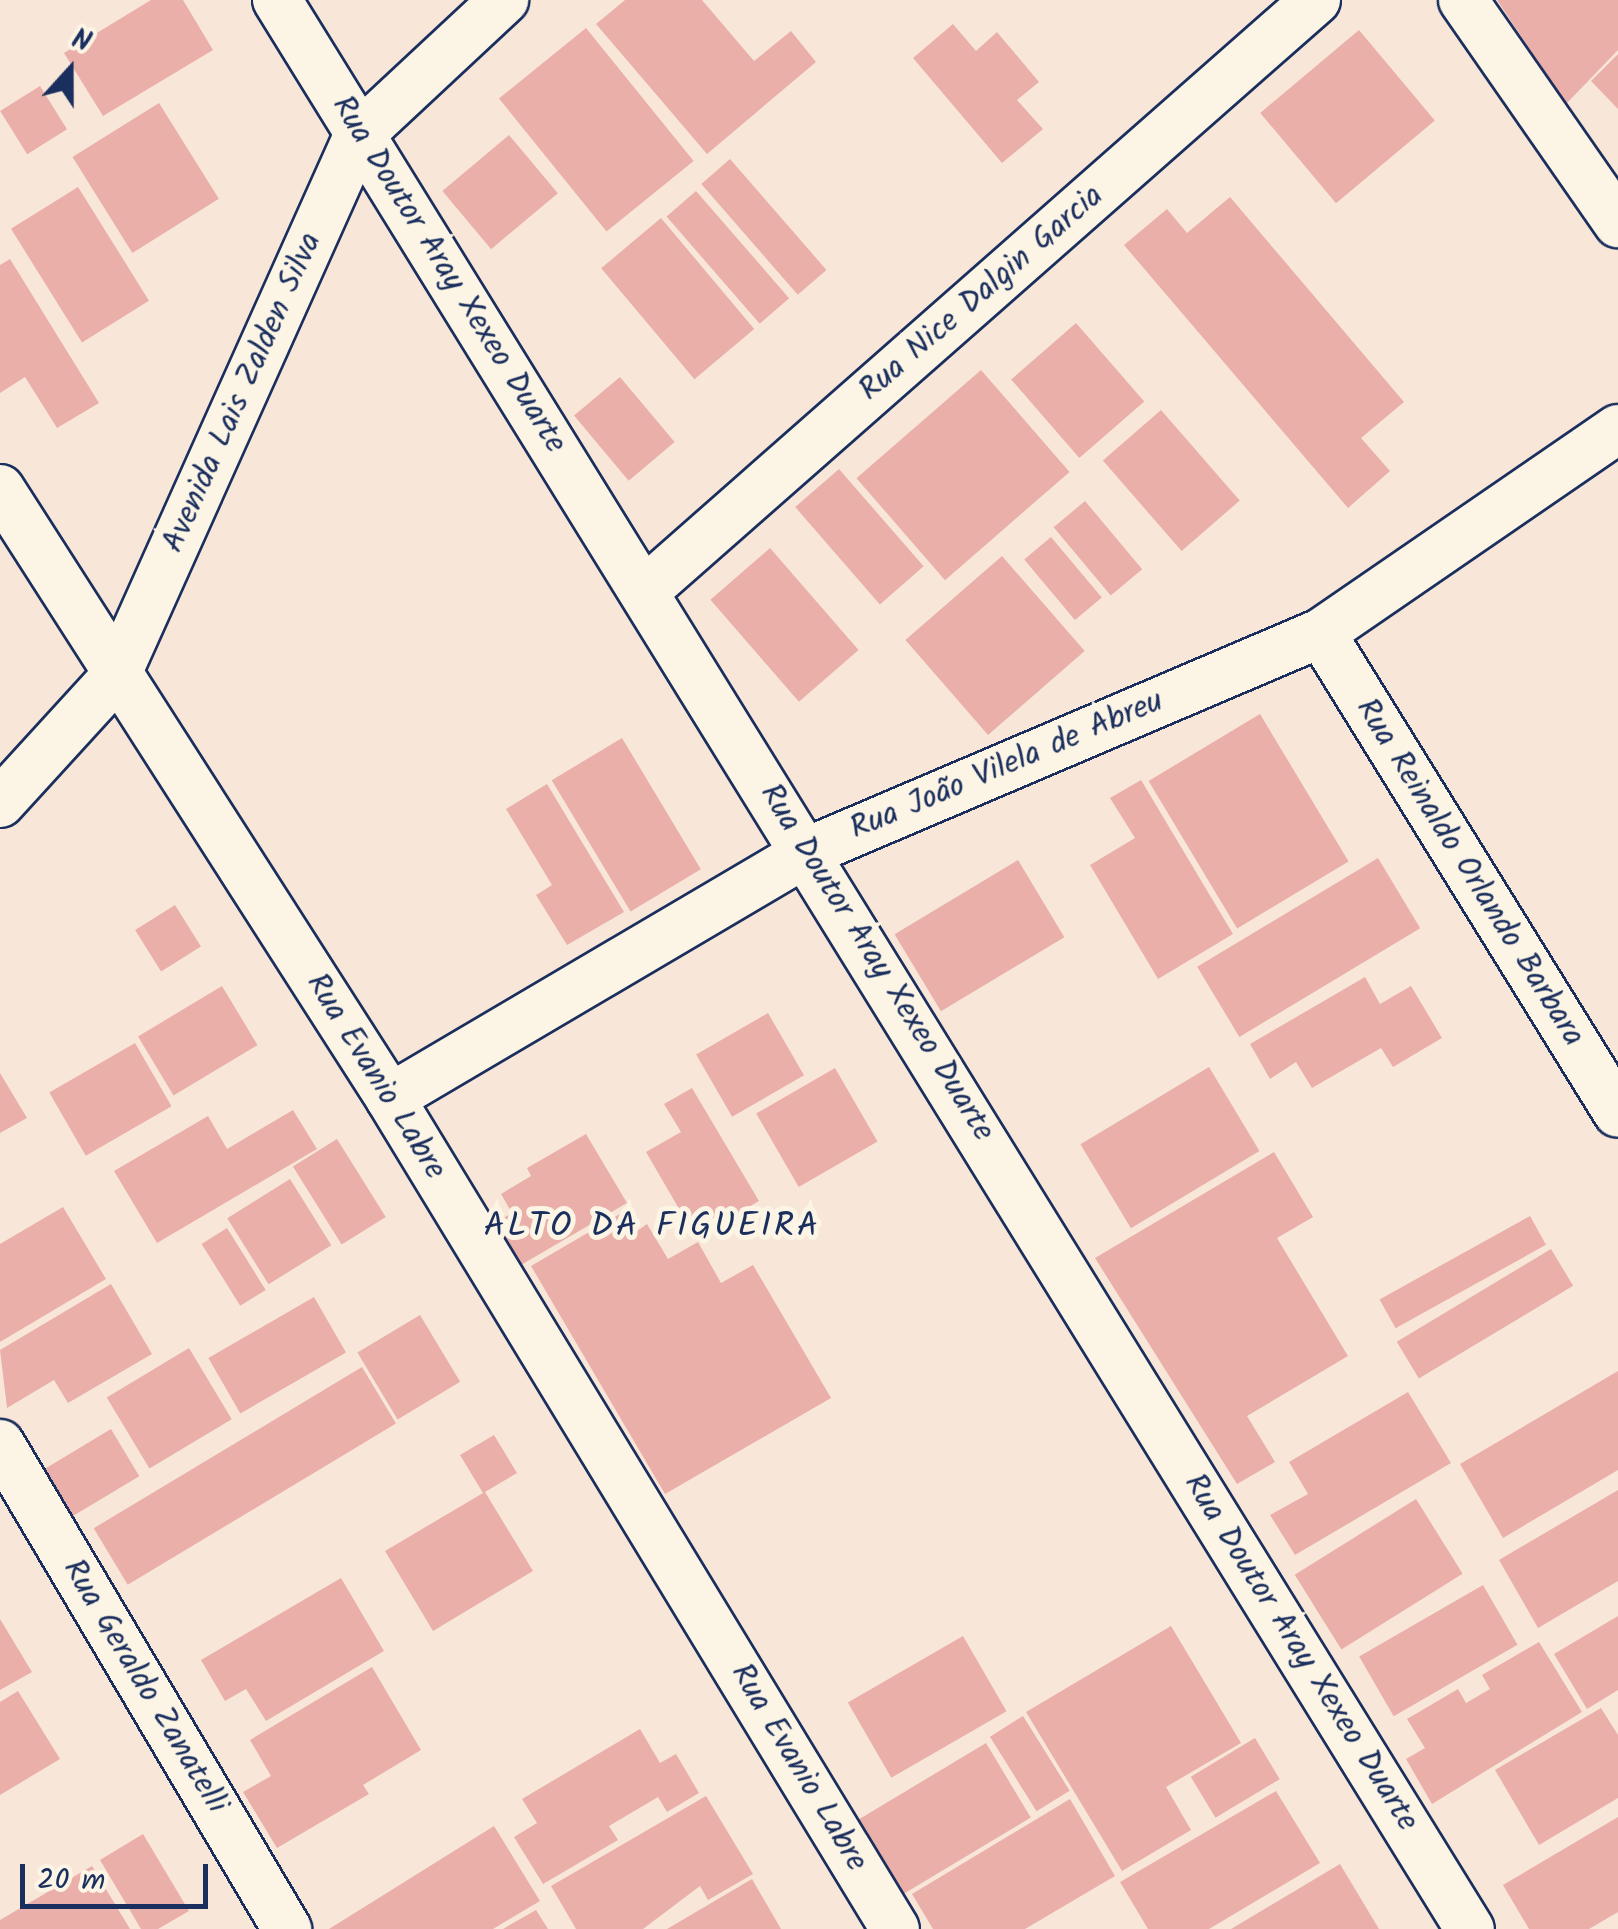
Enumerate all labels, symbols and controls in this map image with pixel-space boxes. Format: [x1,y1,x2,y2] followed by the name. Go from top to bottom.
[65,17,97,66] text: N
[20,20,120,120] north arrow
[322,89,574,461] street label: Rua Doutor Aray Xexeo Duarte
[852,178,1112,410] street label: Rua Nice Dalgin Garcia
[155,227,331,559] street label: Avenida Lais Zalden Silva
[845,683,1169,849] street label: Rua João Vilela de Abreu
[1346,692,1592,1054] street label: Rua Reinaldo Orlando Barbara
[750,777,1002,1149] street label: Rua Doutor Aray Xexeo Duarte
[296,967,454,1187] street label: Rua Evanio Labre
[483,1206,821,1248] district label: ALTO DA FIGUEIRA
[1174,1467,1426,1839] street label: Rua Doutor Aray Xexeo Duarte
[53,1553,235,1821] street label: Rua Geraldo Zanatelli
[721,1657,875,1879] street label: Rua Evanio Labre
[25,1844,212,1906] scale bar
[37,1857,105,1905] text: 20 m

